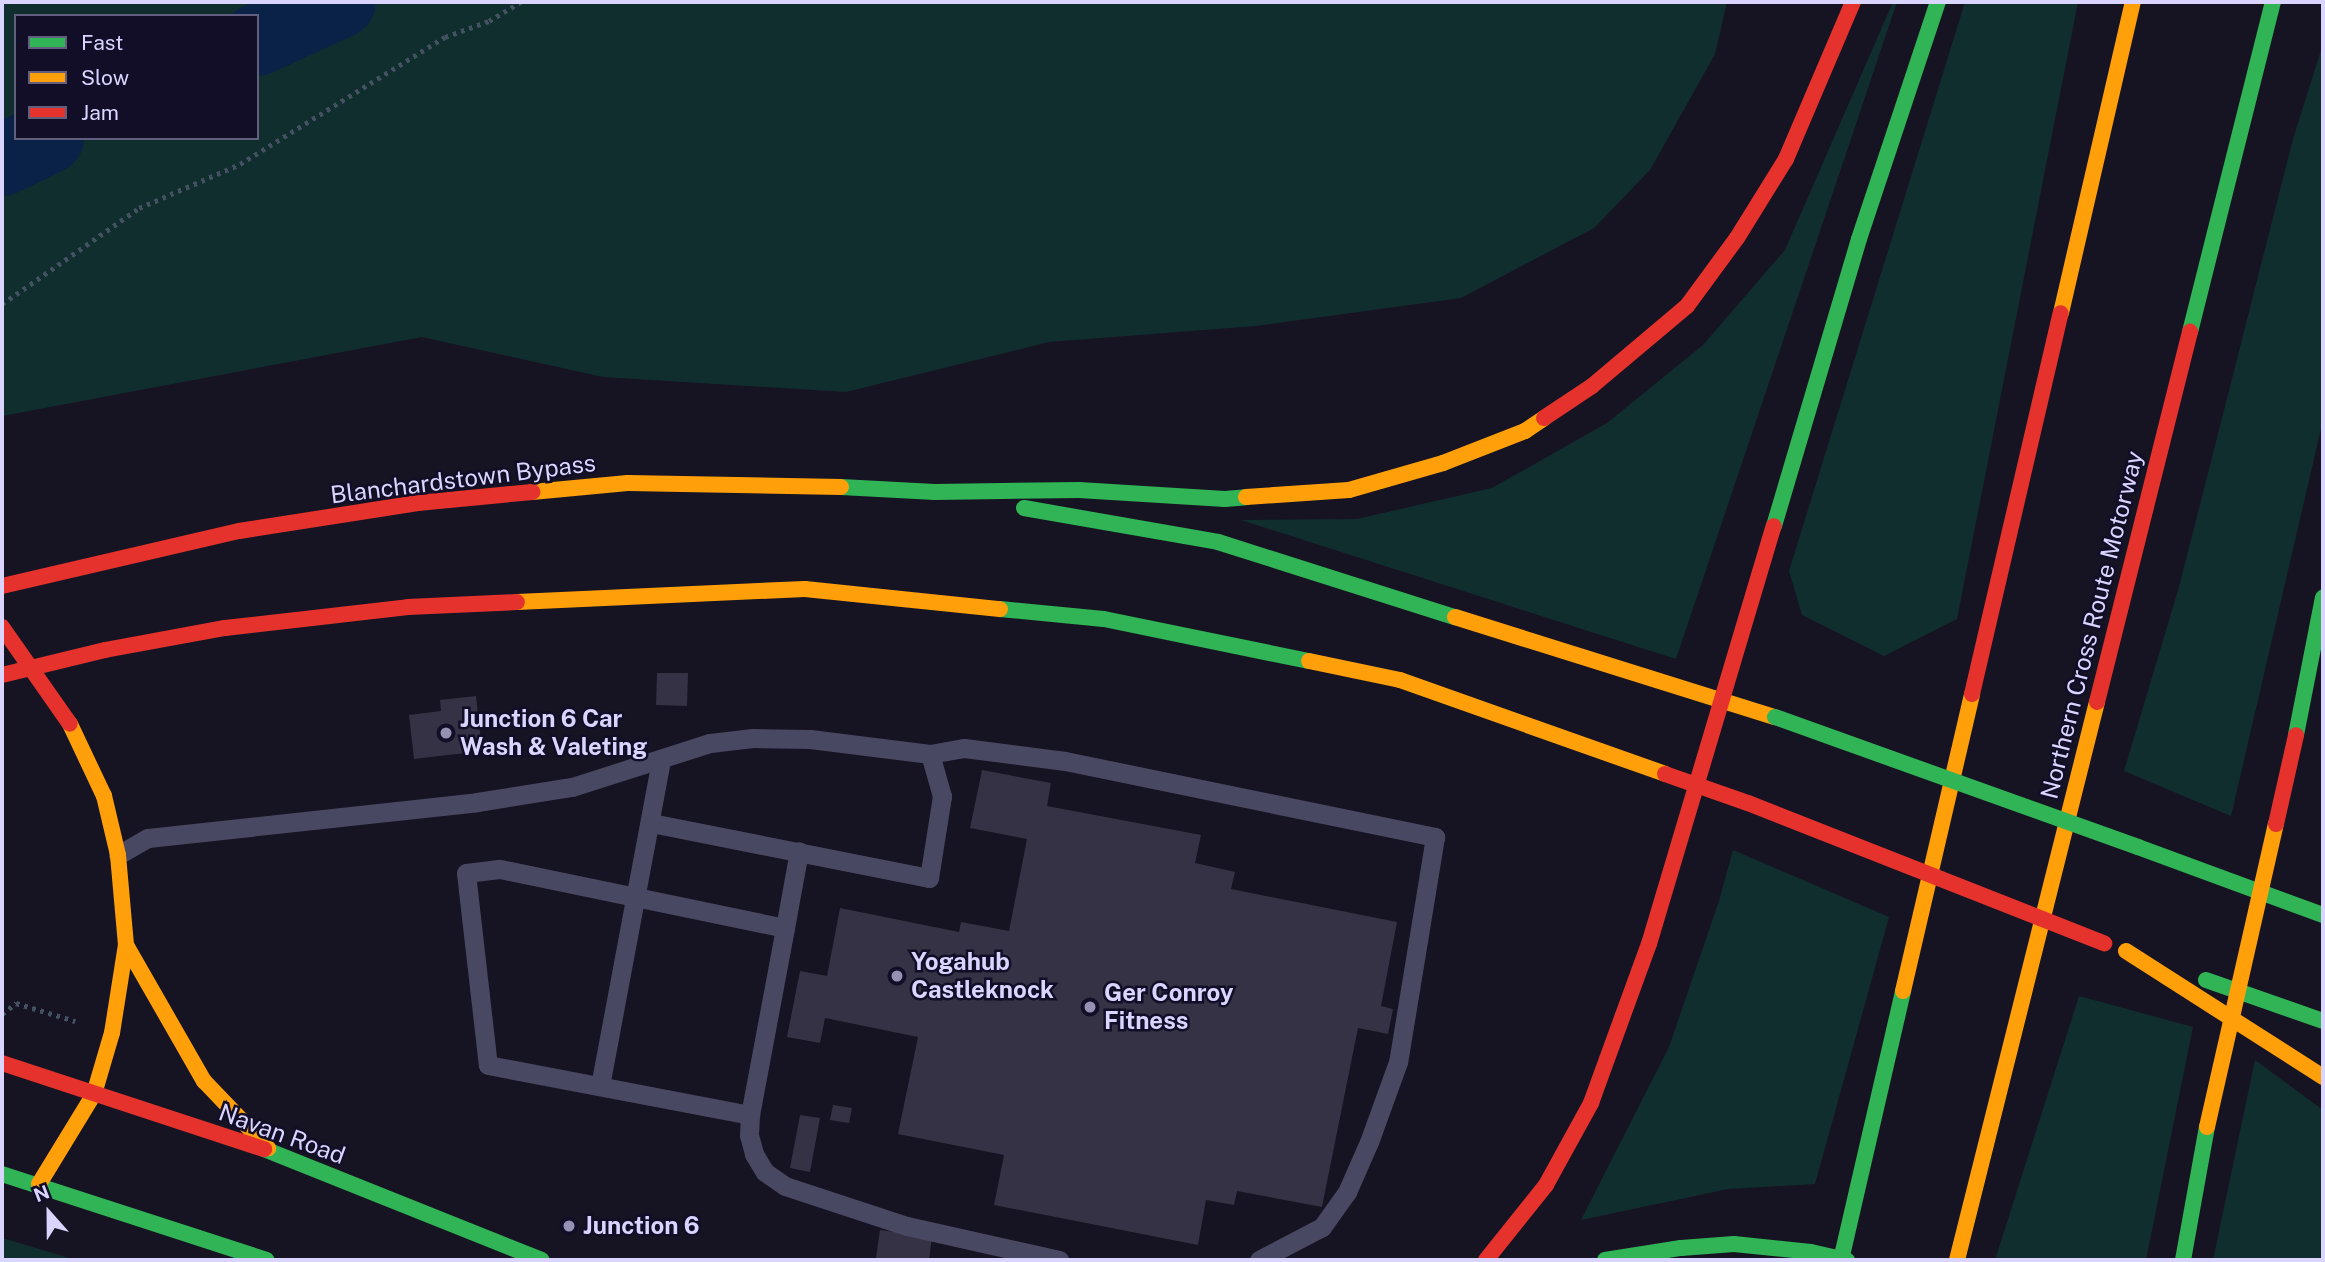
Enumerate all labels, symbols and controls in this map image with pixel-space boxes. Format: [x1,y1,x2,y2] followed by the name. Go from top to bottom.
[14,14,259,140] legend
[81,30,123,55] text: Fast
[81,65,129,90] text: Slow
[81,100,119,125] text: Jam
[329,448,597,510] street label: Blanchardstown Bypass
[2035,448,2149,802] street label: Northern Cross Route Motorway
[460,705,648,761] place label: Junction 6 Car Wash & Valeting
[438,725,454,741] marker: Junction 6 Car Wash & Valeting
[911,948,1054,1004] place label: Yogahub Castleknock
[889,968,905,984] marker: Yogahub Castleknock
[1104,979,1234,1035] place label: Ger Conroy Fitness
[1082,999,1098,1015] marker: Ger Conroy Fitness
[215,1098,349,1170] street label: Navan Road
[14,1178,84,1248] north arrow
[31,1180,52,1206] text: N
[583,1212,700,1240] place label: Junction 6
[561,1218,577,1234] marker: Junction 6

